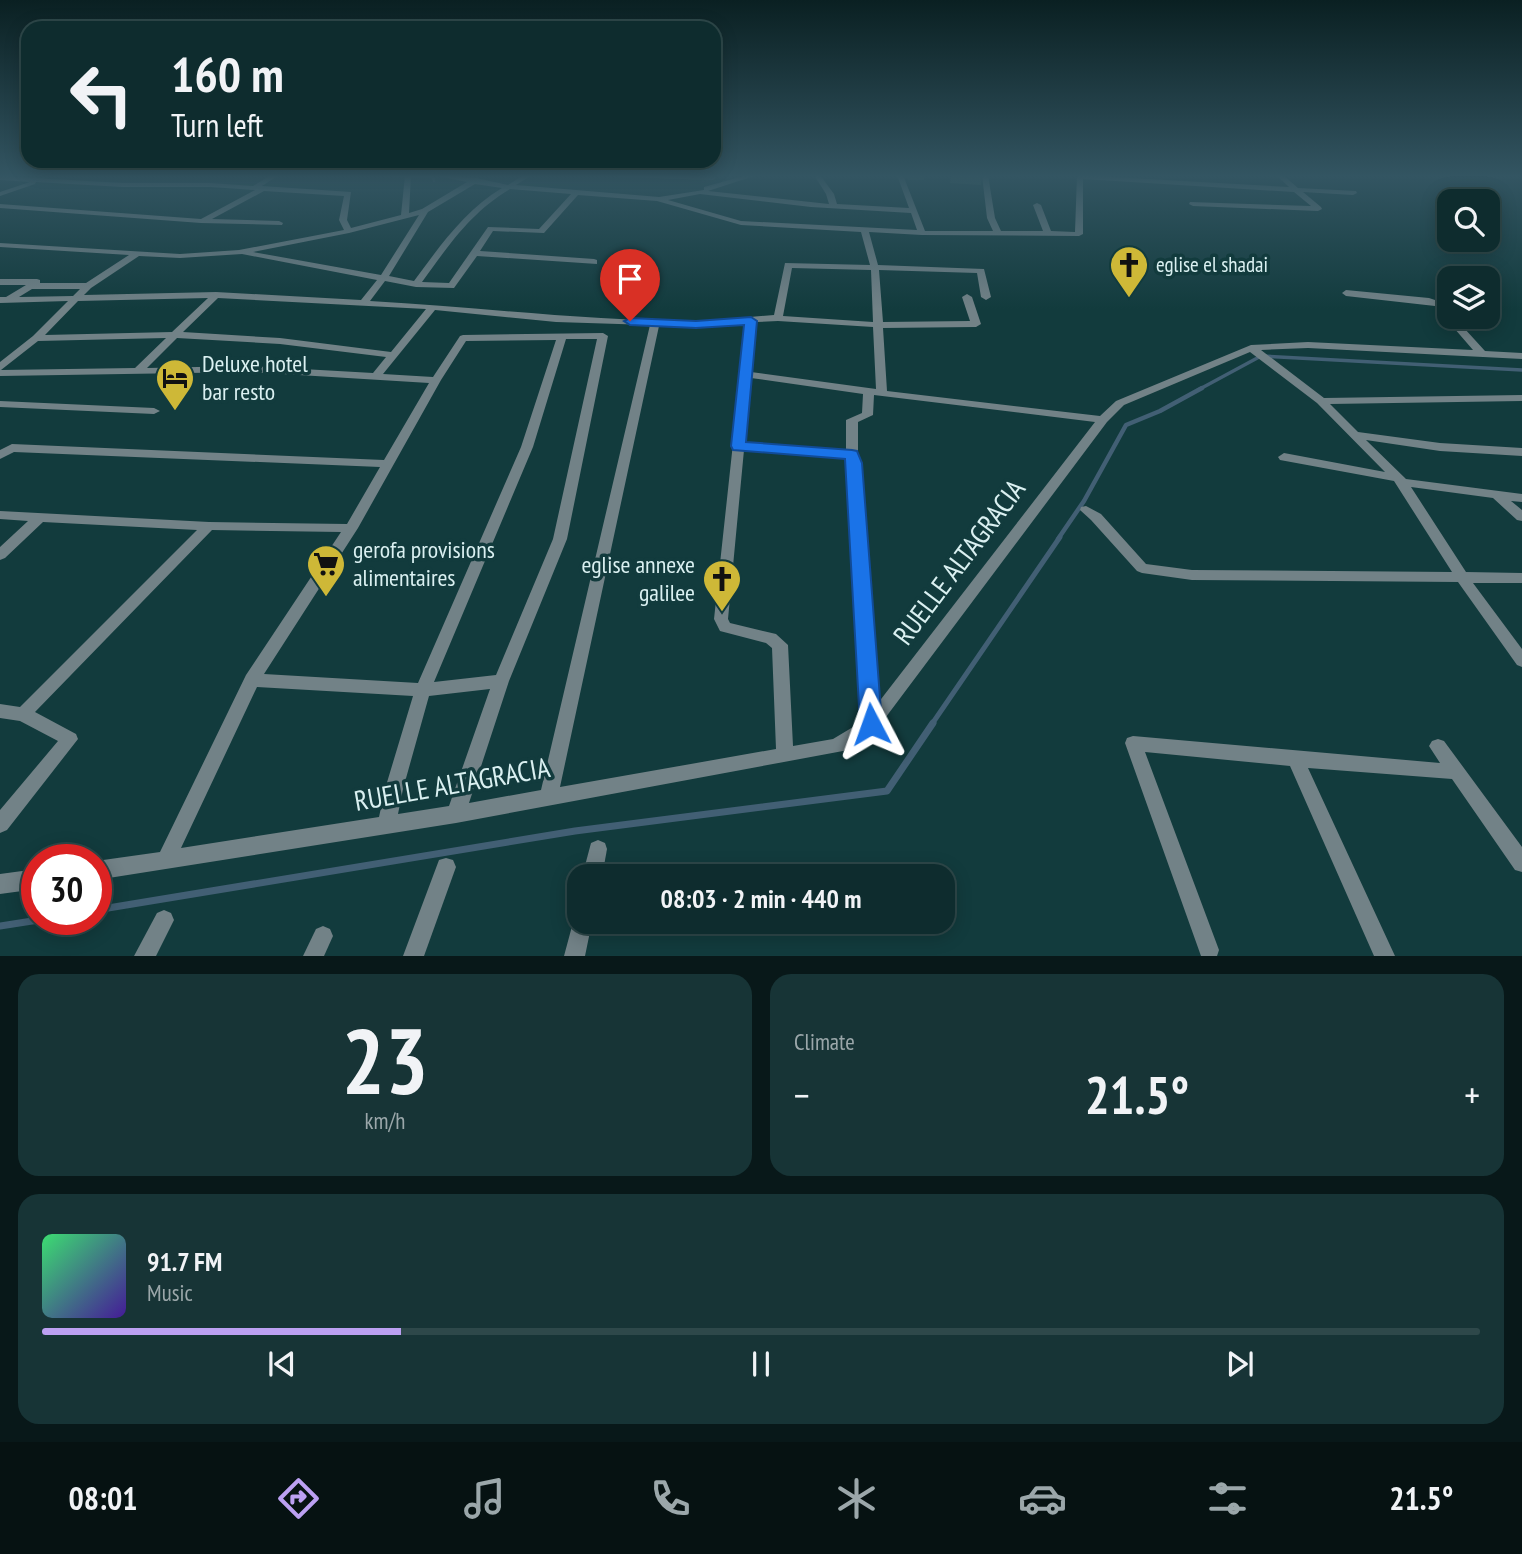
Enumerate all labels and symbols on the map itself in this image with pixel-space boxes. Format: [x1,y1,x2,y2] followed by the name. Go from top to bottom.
[1108,244,1150,299] church icon: eglise el shadai
[600,249,660,321] pin
[1156,251,1268,278] place label: eglise el shadai
[202,348,308,407] place label: Deluxe hotel bar resto
[154,357,196,412] hotel icon: Deluxe hotel bar resto
[884,471,1033,652] street label: RUELLE ALTAGRACIA
[353,534,495,593] place label: gerofa provisions alimentaires
[305,543,347,598] supermarket icon: gerofa provisions alimentaires
[582,549,695,608] place label: eglise annexe galilee
[701,558,743,613] church icon: eglise annexe galilee
[834,687,908,761] position arrow
[351,748,553,819] street label: RUELLE ALTAGRACIA
[21,844,112,935] speed limit sign: 30

